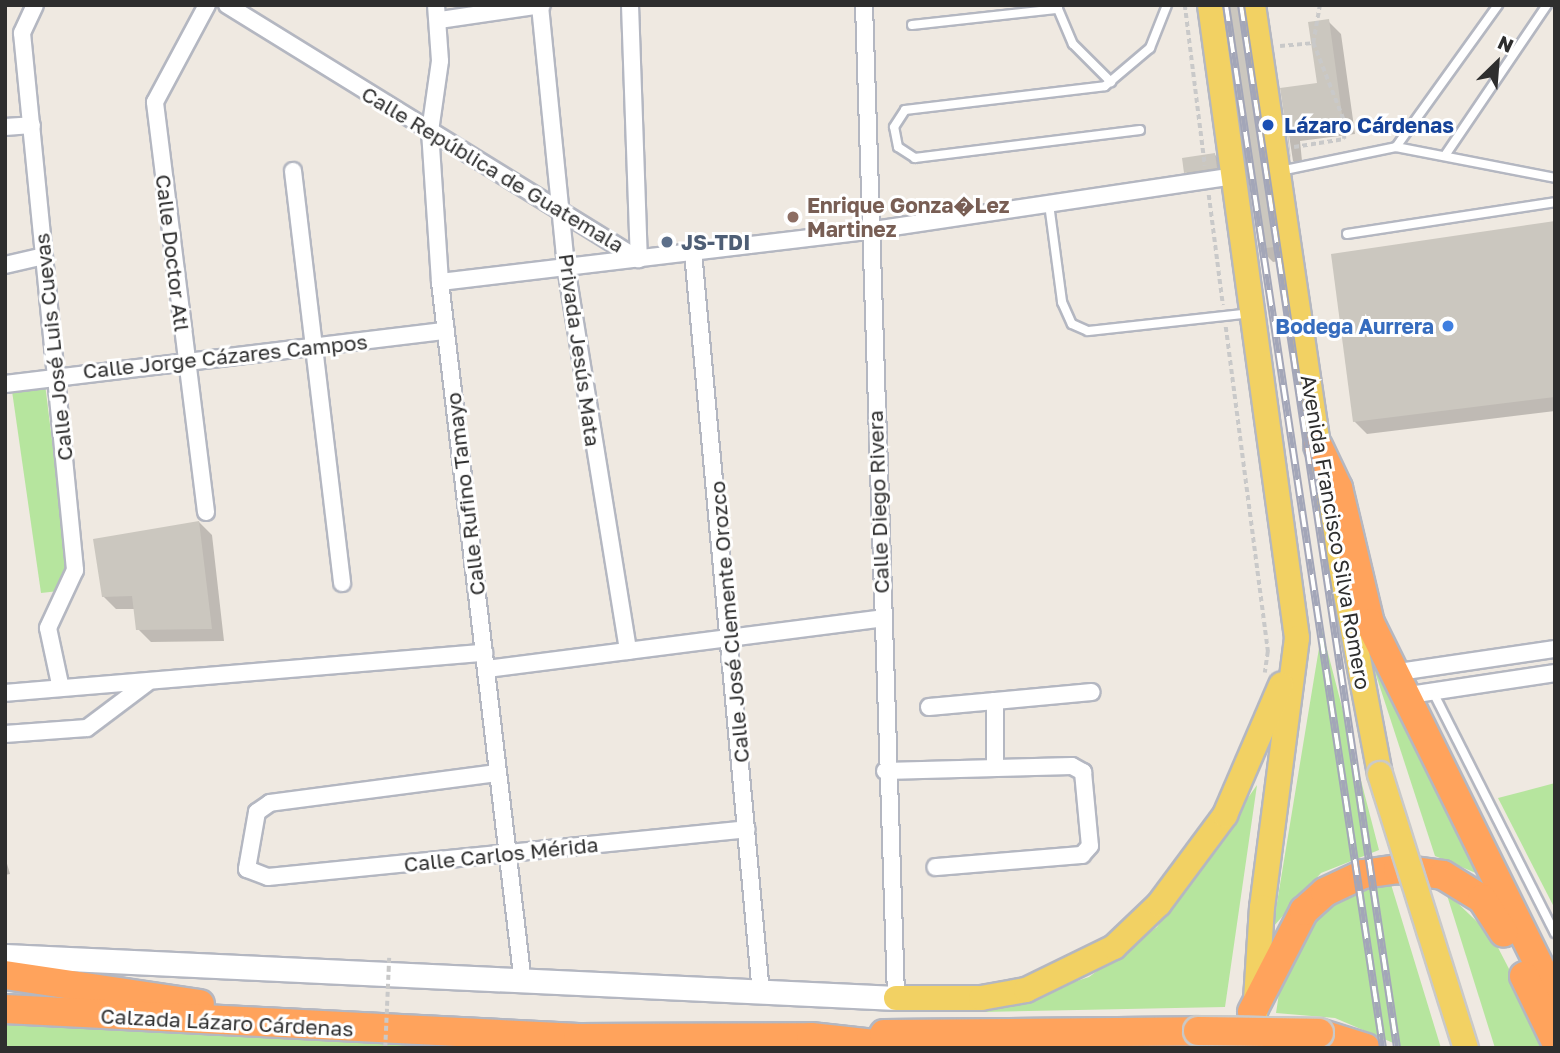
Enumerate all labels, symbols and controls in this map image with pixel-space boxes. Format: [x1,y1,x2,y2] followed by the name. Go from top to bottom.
[1462,28,1532,98] north arrow
[1495,30,1517,57] text: N
[357,81,629,257] street label: Calle República de Guatemala
[1284,112,1454,138] place label: Lázaro Cárdenas
[1258,115,1278,135] marker: Lázaro Cárdenas
[151,173,195,333] street label: Calle Doctor Atl
[807,192,1009,242] place label: Enrique Gonza�Lez Martinez
[785,209,801,225] marker: Enrique Gonza�Lez Martinez
[681,229,750,255] place label: JS-TDI
[29,232,77,462] street label: Calle José Luis Cuevas
[659,234,675,250] marker: JS-TDI
[554,252,606,448] street label: Privada Jesús Mata
[1275,313,1434,339] place label: Bodega Aurrera
[1440,318,1456,334] marker: Bodega Aurrera
[81,329,369,383] street label: Calle Jorge Cázares Campos
[1296,373,1376,691] street label: Avenida Francisco Silva Romero
[440,391,490,597] street label: Calle Rufino Tamayo
[862,410,894,594] street label: Calle Diego Rivera
[704,480,754,764] street label: Calle José Clemente Orozco
[402,831,600,877] street label: Calle Carlos Mérida
[100,1003,354,1041] street label: Calzada Lázaro Cárdenas

